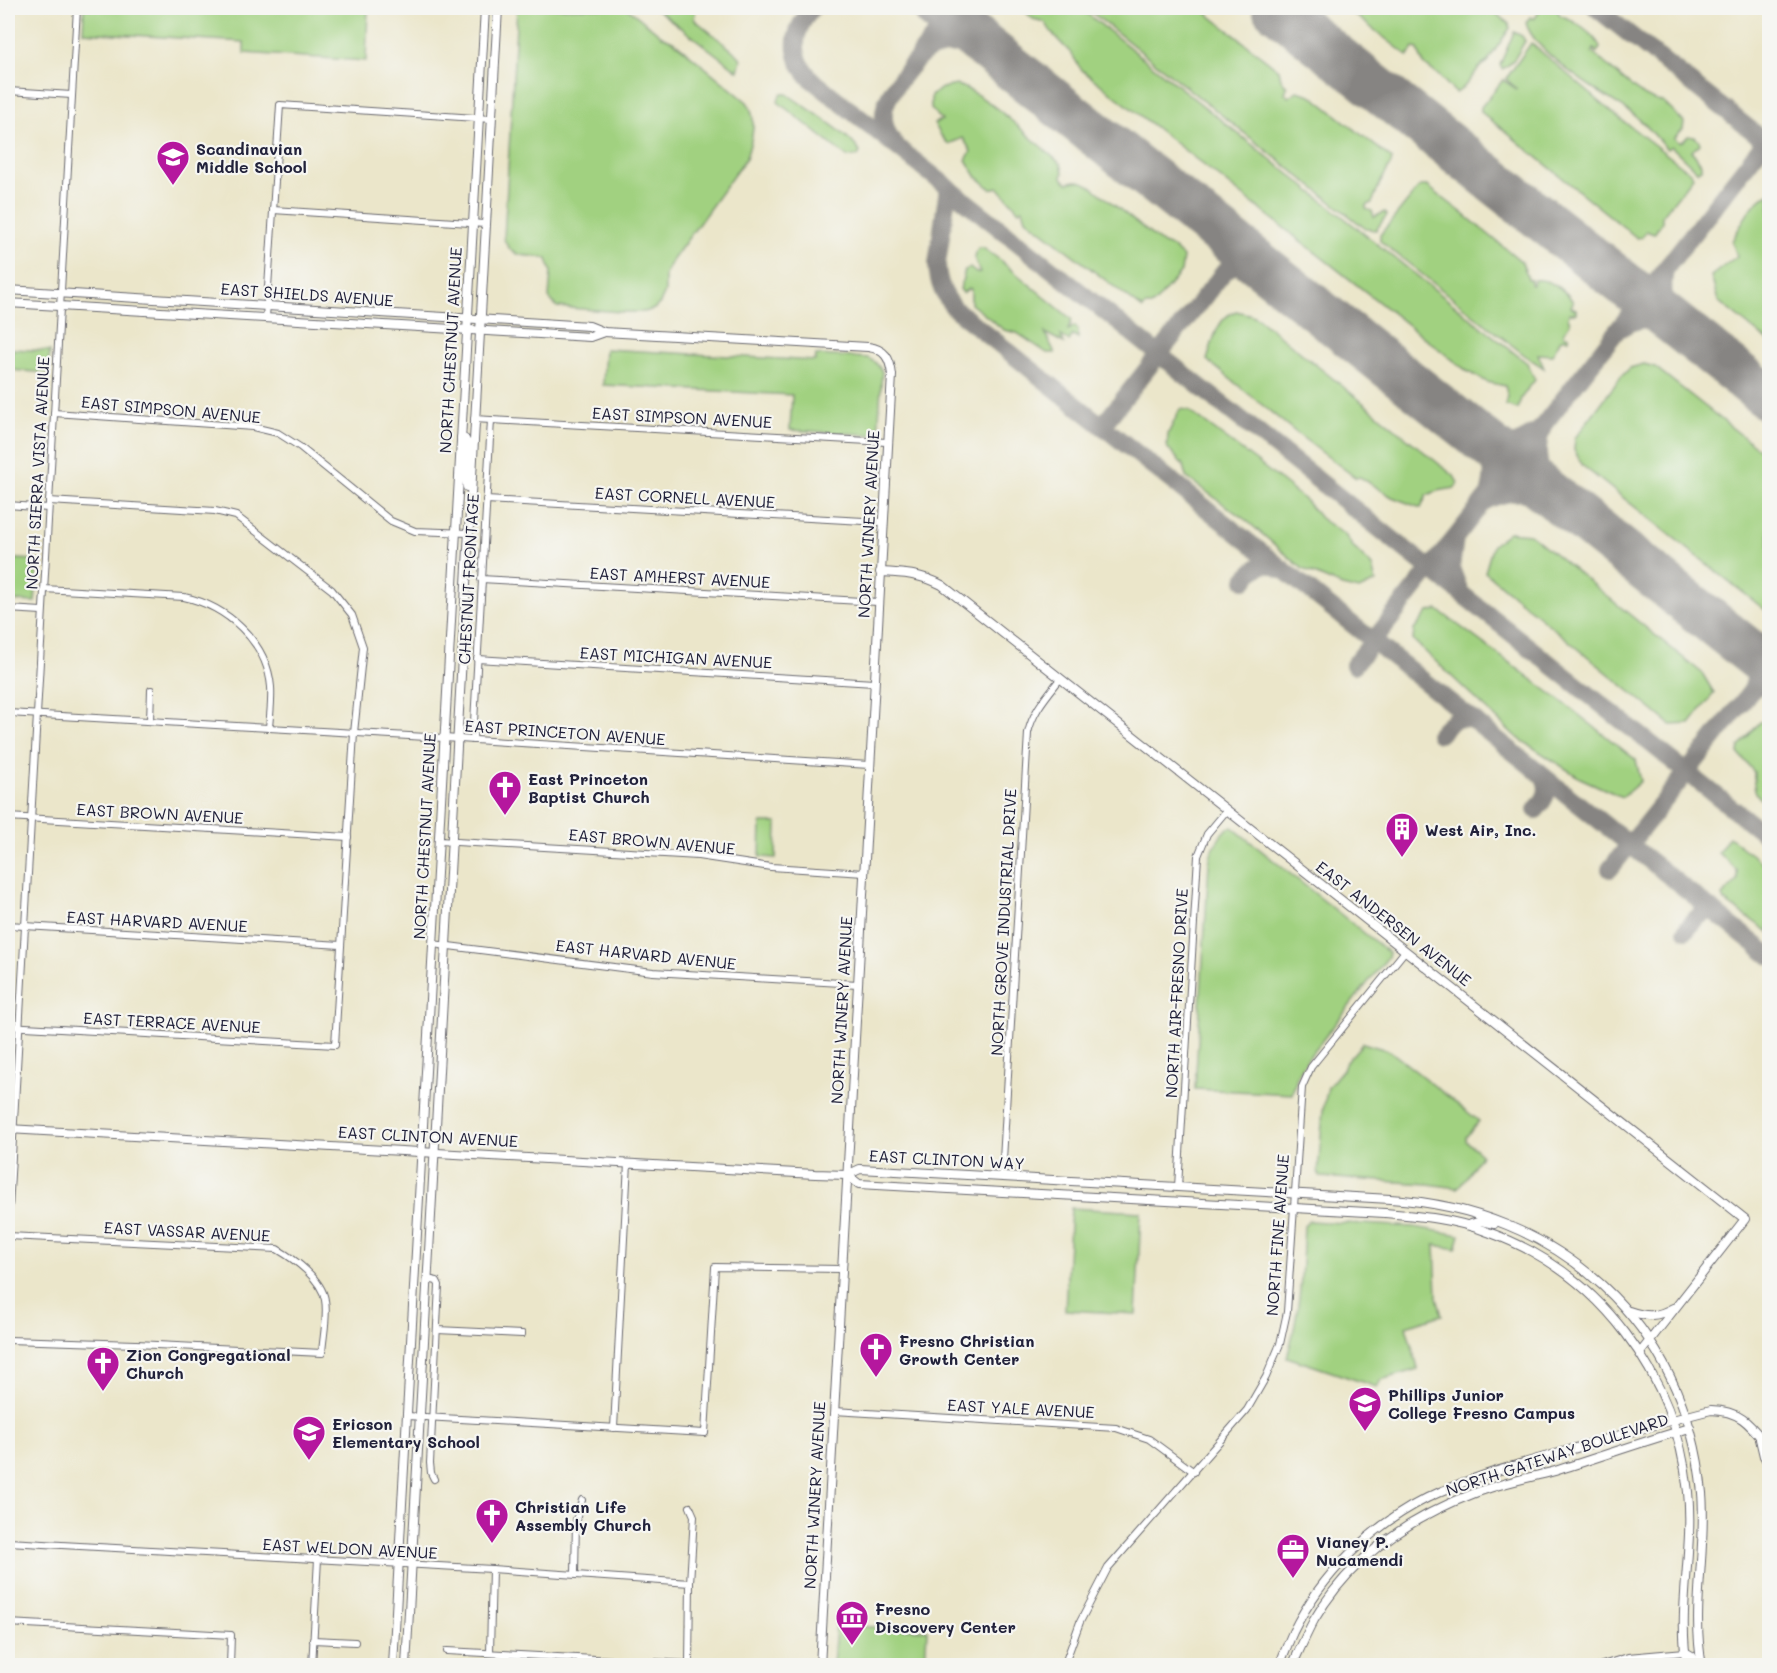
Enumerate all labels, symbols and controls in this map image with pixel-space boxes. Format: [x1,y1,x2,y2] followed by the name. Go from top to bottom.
[196,138,307,177] place label: Scandinavian Middle School
[155,139,191,186] school or university icon: Scandinavian Middle School
[434,246,466,454] street label: NORTH CHESTNUT AVENUE
[220,277,394,311] street label: EAST SHIELDS AVENUE
[20,356,54,590] street label: NORTH SIERRA VISTA AVENUE
[80,391,262,427] street label: EAST SIMPSON AVENUE
[591,402,773,432] street label: EAST SIMPSON AVENUE
[853,430,883,618] street label: NORTH WINERY AVENUE
[594,482,776,512] street label: EAST CORNELL AVENUE
[453,493,483,665] street label: CHESTNUT FRONTAGE
[589,562,771,592] street label: EAST AMHERST AVENUE
[579,641,773,673] street label: EAST MICHIGAN AVENUE
[464,715,666,749] street label: EAST PRINCETON AVENUE
[408,732,440,940] street label: NORTH CHESTNUT AVENUE
[528,768,650,807] place label: East Princeton Baptist Church
[487,769,523,816] church icon: East Princeton Baptist Church
[986,788,1020,1056] street label: NORTH GROVE INDUSTRIAL DRIVE
[76,798,244,828] street label: EAST BROWN AVENUE
[1384,811,1420,858] building icon: West Air, Inc.
[1425,819,1537,840] place label: West Air, Inc.
[568,823,736,859] street label: EAST BROWN AVENUE
[1312,856,1476,990] street label: EAST ANDERSEN AVENUE
[1160,888,1192,1098] street label: NORTH AIR-FRESNO DRIVE
[66,906,248,936] street label: EAST HARVARD AVENUE
[826,916,856,1104] street label: NORTH WINERY AVENUE
[555,934,737,974] street label: EAST HARVARD AVENUE
[83,1007,261,1037] street label: EAST TERRACE AVENUE
[337,1121,519,1151] street label: EAST CLINTON AVENUE
[869,1144,1025,1174] street label: EAST CLINTON WAY
[1261,1153,1293,1317] street label: NORTH FINE AVENUE
[103,1216,271,1246] street label: EAST VASSAR AVENUE
[899,1330,1034,1369] place label: Fresno Christian Growth Center
[858,1331,894,1378] church icon: Fresno Christian Growth Center
[126,1344,291,1383] place label: Zion Congregational Church
[85,1345,121,1392] church icon: Zion Congregational Church
[1388,1384,1575,1423] place label: Phillips Junior College Fresno Campus
[1347,1385,1383,1432] school or university icon: Phillips Junior College Fresno Campus
[947,1394,1095,1422] street label: EAST YALE AVENUE
[799,1401,829,1589] street label: NORTH WINERY AVENUE
[1443,1408,1671,1500] street label: NORTH GATEWAY BOULEVARD
[332,1413,480,1452] place label: Ericson Elementary School
[291,1414,327,1461] school or university icon: Ericson Elementary School
[515,1496,651,1535] place label: Christian Life Assembly Church
[474,1497,510,1544] church icon: Christian Life Assembly Church
[1316,1531,1404,1570] place label: Vianey P. Nucamendi
[1275,1532,1311,1579] office icon: Vianey P. Nucamendi
[262,1533,438,1563] street label: EAST WELDON AVENUE
[875,1598,1016,1637] place label: Fresno Discovery Center
[834,1599,870,1646] museum icon: Fresno Discovery Center

